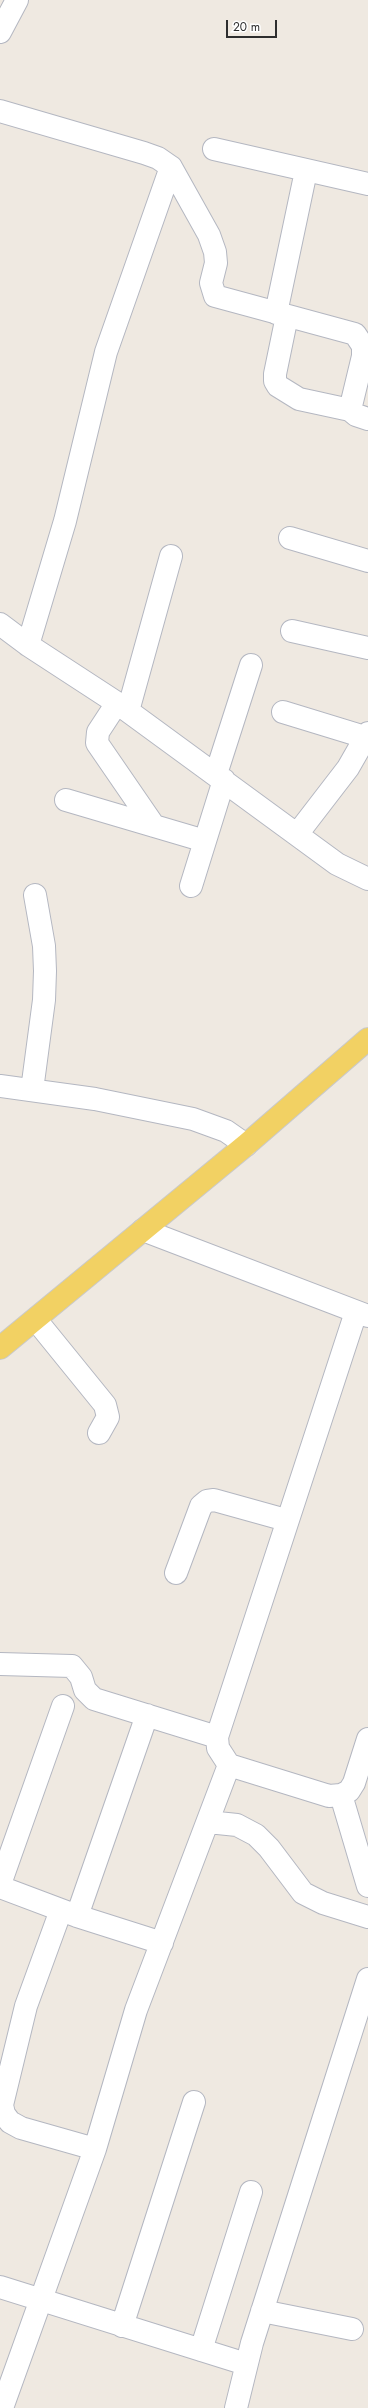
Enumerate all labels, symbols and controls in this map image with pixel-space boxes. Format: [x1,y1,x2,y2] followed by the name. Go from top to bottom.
[228,12,279,38] scale bar
[233,18,260,36] text: 20 m

